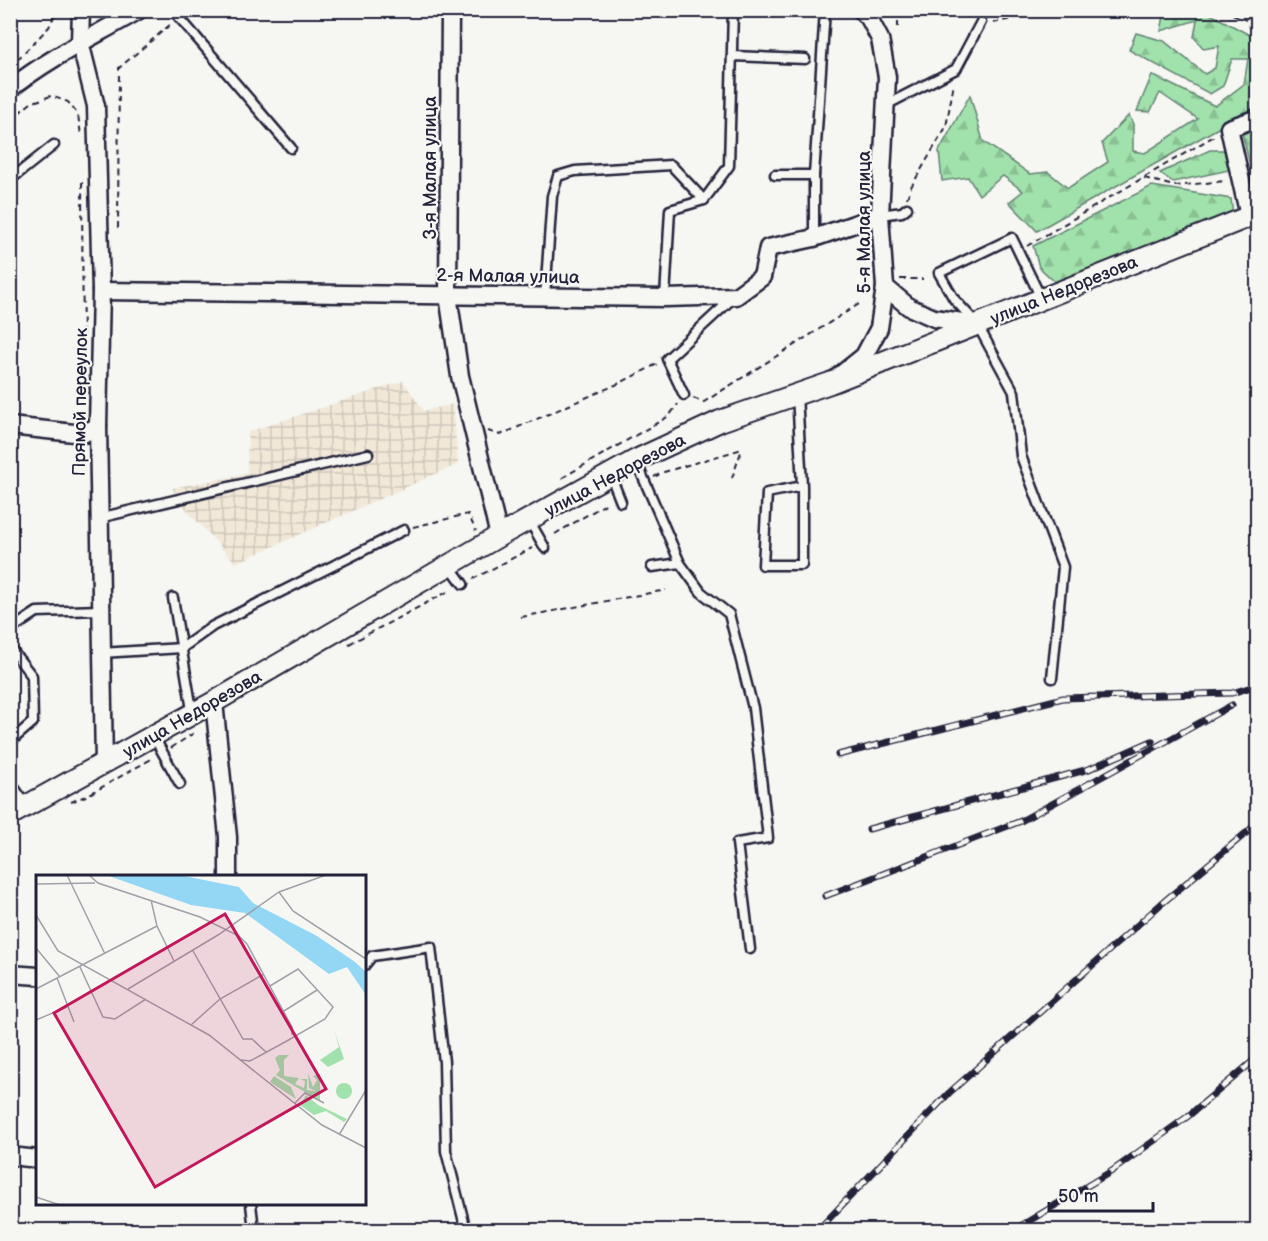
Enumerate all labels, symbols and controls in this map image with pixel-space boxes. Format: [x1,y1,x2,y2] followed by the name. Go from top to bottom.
[420,96,441,240] street label: 3-я Малая улица
[854,150,875,293] street label: 5-я Малая улица
[988,251,1141,330] street label: улица Недорезова
[436,265,580,288] street label: 2-я Малая улица
[69,327,92,476] street label: Прямой переулок
[541,429,690,521] street label: улица Недорезова
[119,666,266,763] street label: улица Недорезова
[36,875,366,1205] inset map
[1049,1175,1152,1213] scale bar
[1058,1186,1099,1207] text: 50 m

